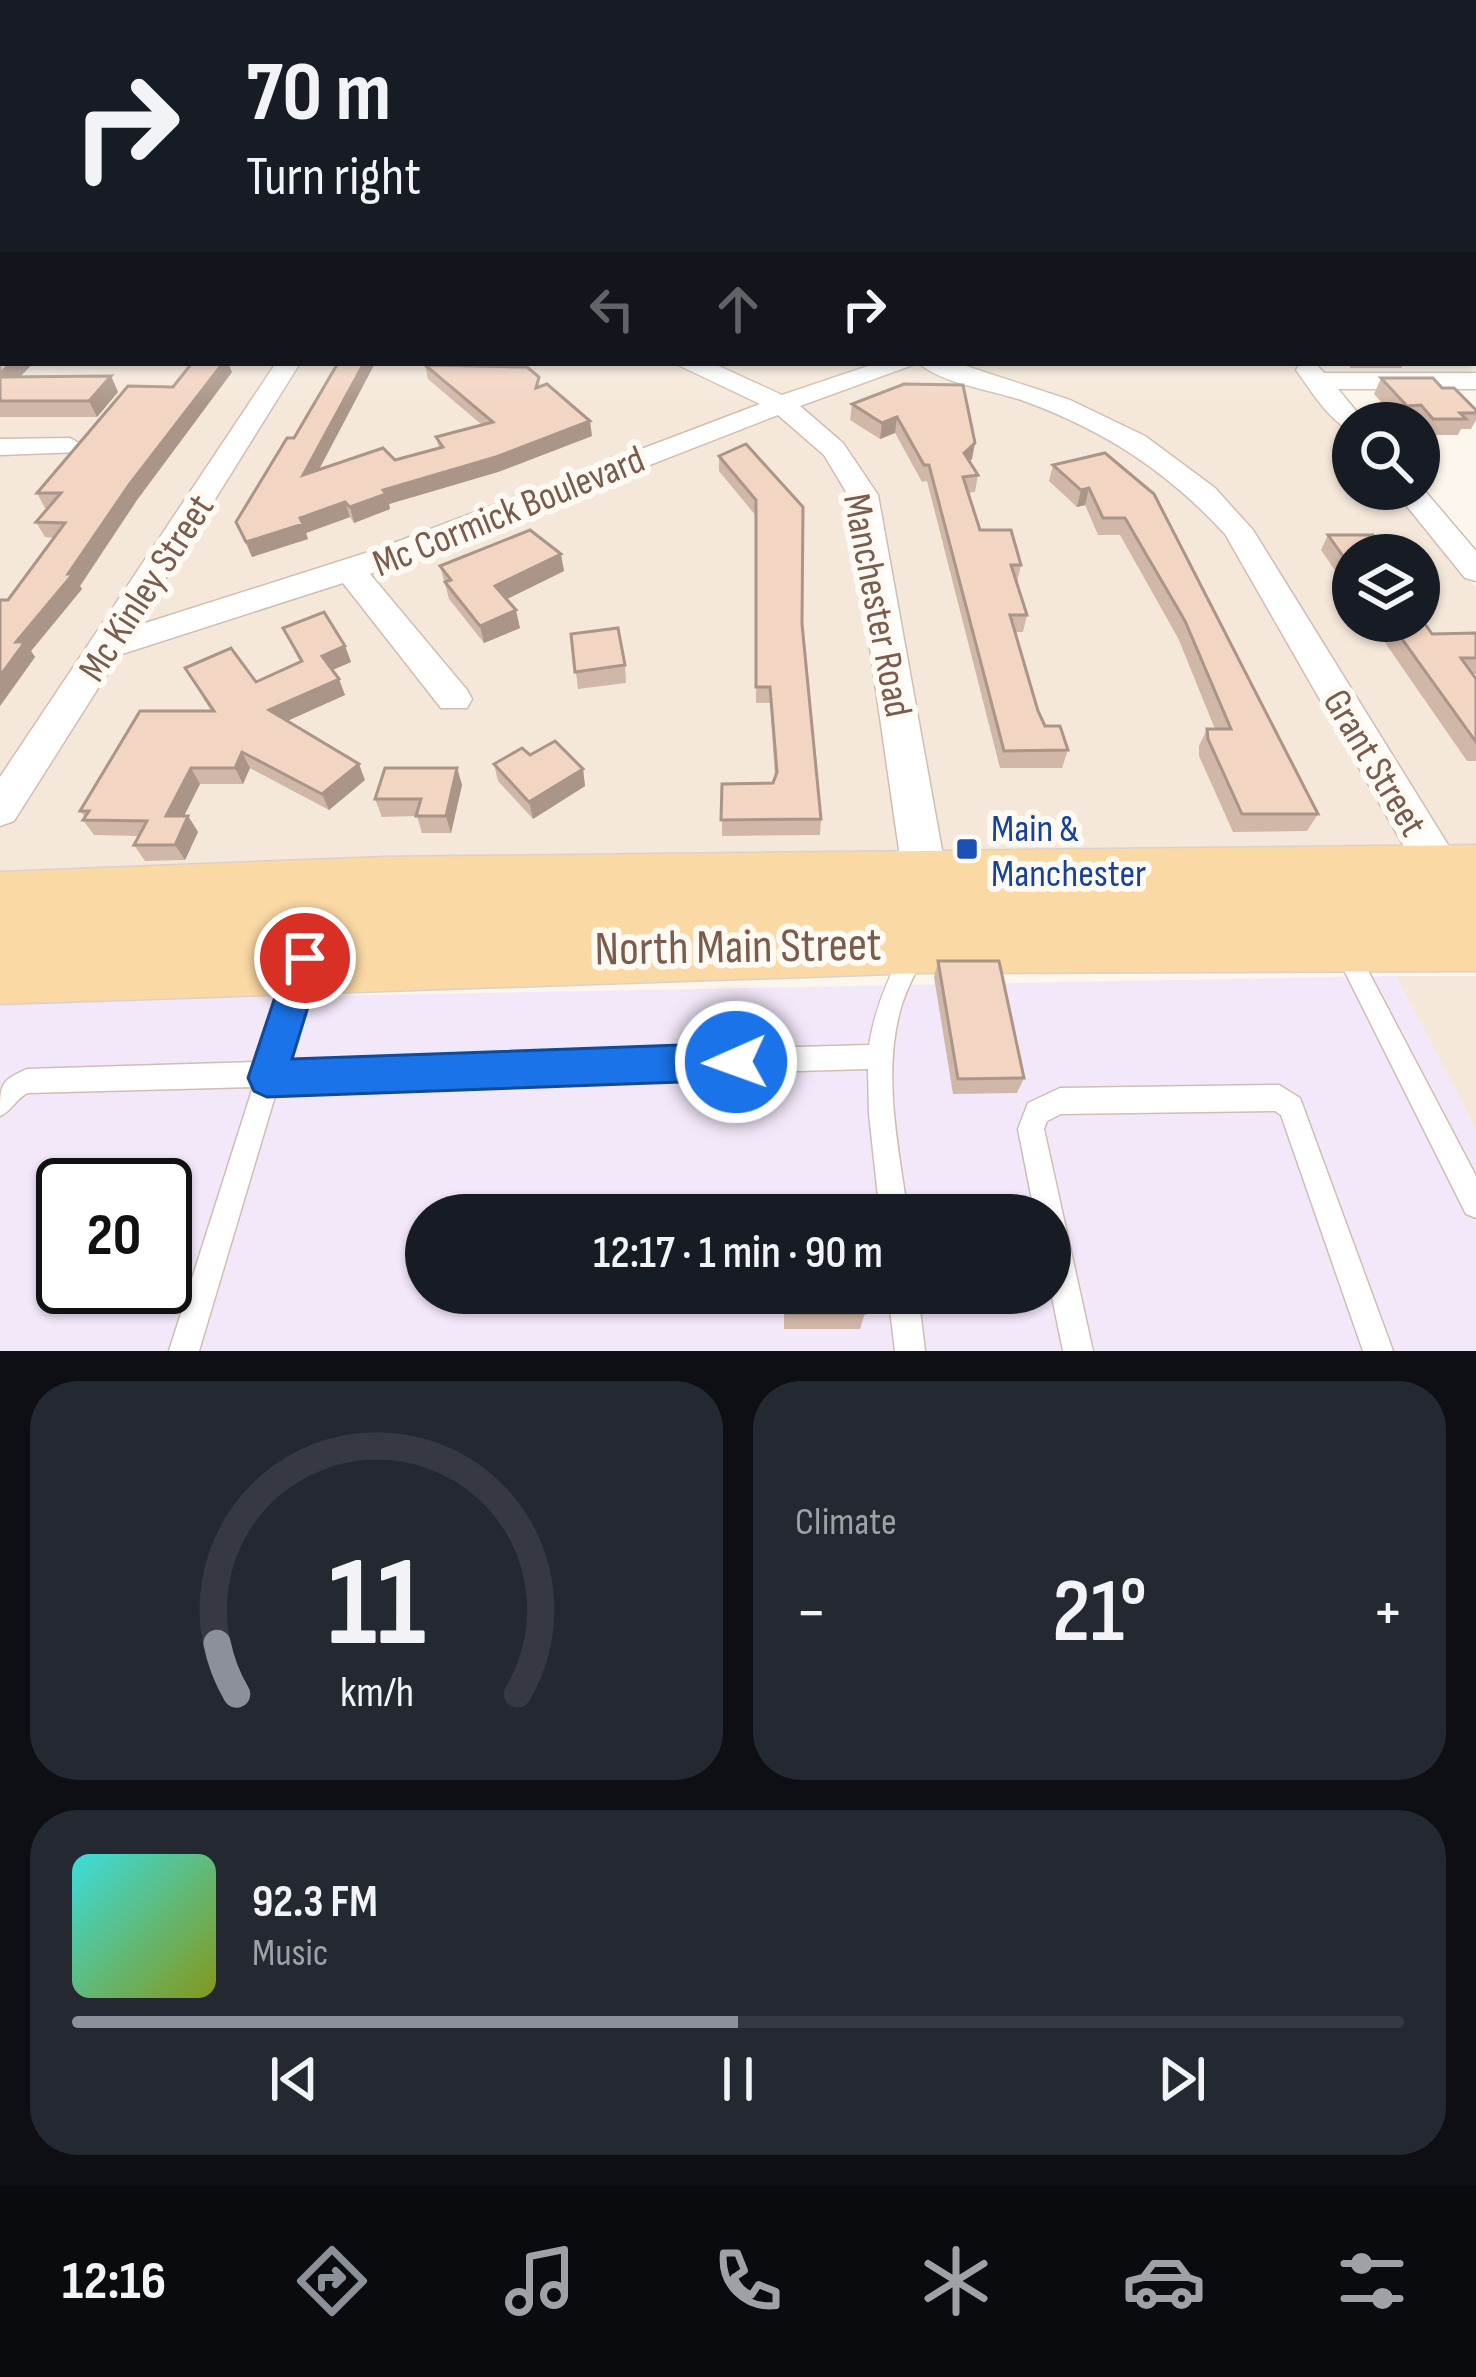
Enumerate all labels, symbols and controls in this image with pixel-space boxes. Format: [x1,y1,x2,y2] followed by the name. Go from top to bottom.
[246,43,391,144] text: 70 m
[48,48,204,204] icon: right
[246,145,421,210] text: Turn right
[579,276,645,342] icon: left
[705,276,771,342] icon: ahead
[831,276,897,342] icon: right
[1332,402,1440,642] map controls
[1332,402,1440,510] button: search
[366,436,652,588] street label: Mc Cormick Boulevard
[69,486,225,690] street label: Mc Kinley Street
[832,490,921,721] street label: Manchester Road
[1332,534,1440,642] button: layers
[1312,682,1436,845] street label: Grant Street
[991,806,1146,898] place label: Main & Manchester
[954,836,980,862] marker: Main & Manchester
[254,907,356,1009] pin
[594,916,882,978] street label: North Main Street
[272,925,338,991] icon: arrive
[673,999,799,1125] position arrow
[36,1158,192,1314] speed limit sign: 20
[593,1226,883,1281] text: 12:17 · 1 min · 90 m
[795,1499,897,1546] text: Climate
[328,1531,425,1680] text: 11
[1052,1559,1147,1667] text: 21°
[795,1574,827,1653] text: −
[1372,1574,1404,1653] text: +
[339,1666,414,1718] text: km/h
[252,1875,378,1930] text: 92.3 FM
[252,1930,328,1977] text: Music
[261,2046,327,2112] icon: previous
[705,2046,771,2112] icon: pause
[1149,2046,1215,2112] icon: next
[290,2239,374,2323] icon: directions
[498,2239,582,2323] icon: music
[706,2239,790,2323] icon: phone
[914,2239,998,2323] icon: climate
[1122,2239,1206,2323] icon: car
[1330,2239,1414,2323] icon: filters
[62,2249,166,2314] text: 12:16

